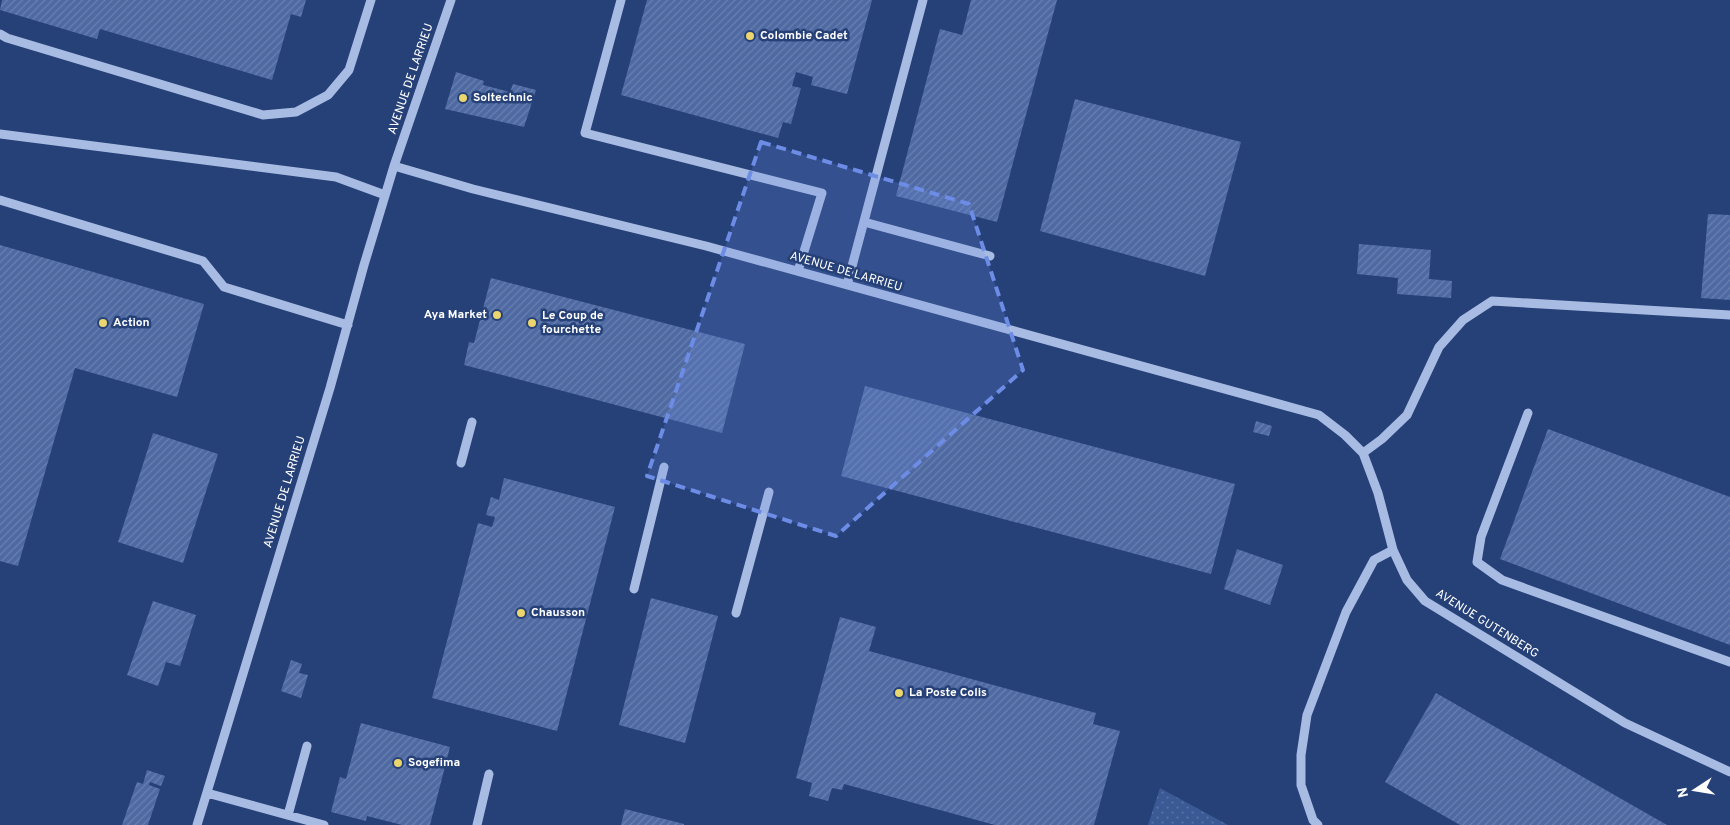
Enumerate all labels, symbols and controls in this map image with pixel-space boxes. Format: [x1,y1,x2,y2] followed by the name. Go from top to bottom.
[385,21,437,137] street label: AVENUE DE LARRIEU
[760,28,848,44] place label: Colombie Cadet
[744,30,756,42] marker: Colombie Cadet
[473,90,533,106] place label: Soltechnic
[457,92,469,104] marker: Soltechnic
[788,248,904,296] street label: AVENUE DE LARRIEU
[424,307,487,323] place label: Aya Market
[542,308,604,338] place label: Le Coup de fourchette
[491,309,503,321] marker: Aya Market
[113,315,150,331] place label: Action
[97,317,109,329] marker: Action
[526,317,538,329] marker: Le Coup de fourchette
[260,434,310,550] street label: AVENUE DE LARRIEU
[1432,586,1542,662] street label: AVENUE GUTENBERG
[531,605,585,621] place label: Chausson
[515,607,527,619] marker: Chausson
[909,685,987,701] place label: La Poste Colis
[893,687,905,699] marker: La Poste Colis
[408,755,460,771] place label: Sogefima
[392,757,404,769] marker: Sogefima
[1670,765,1720,815] north arrow
[1674,786,1693,799] text: N

